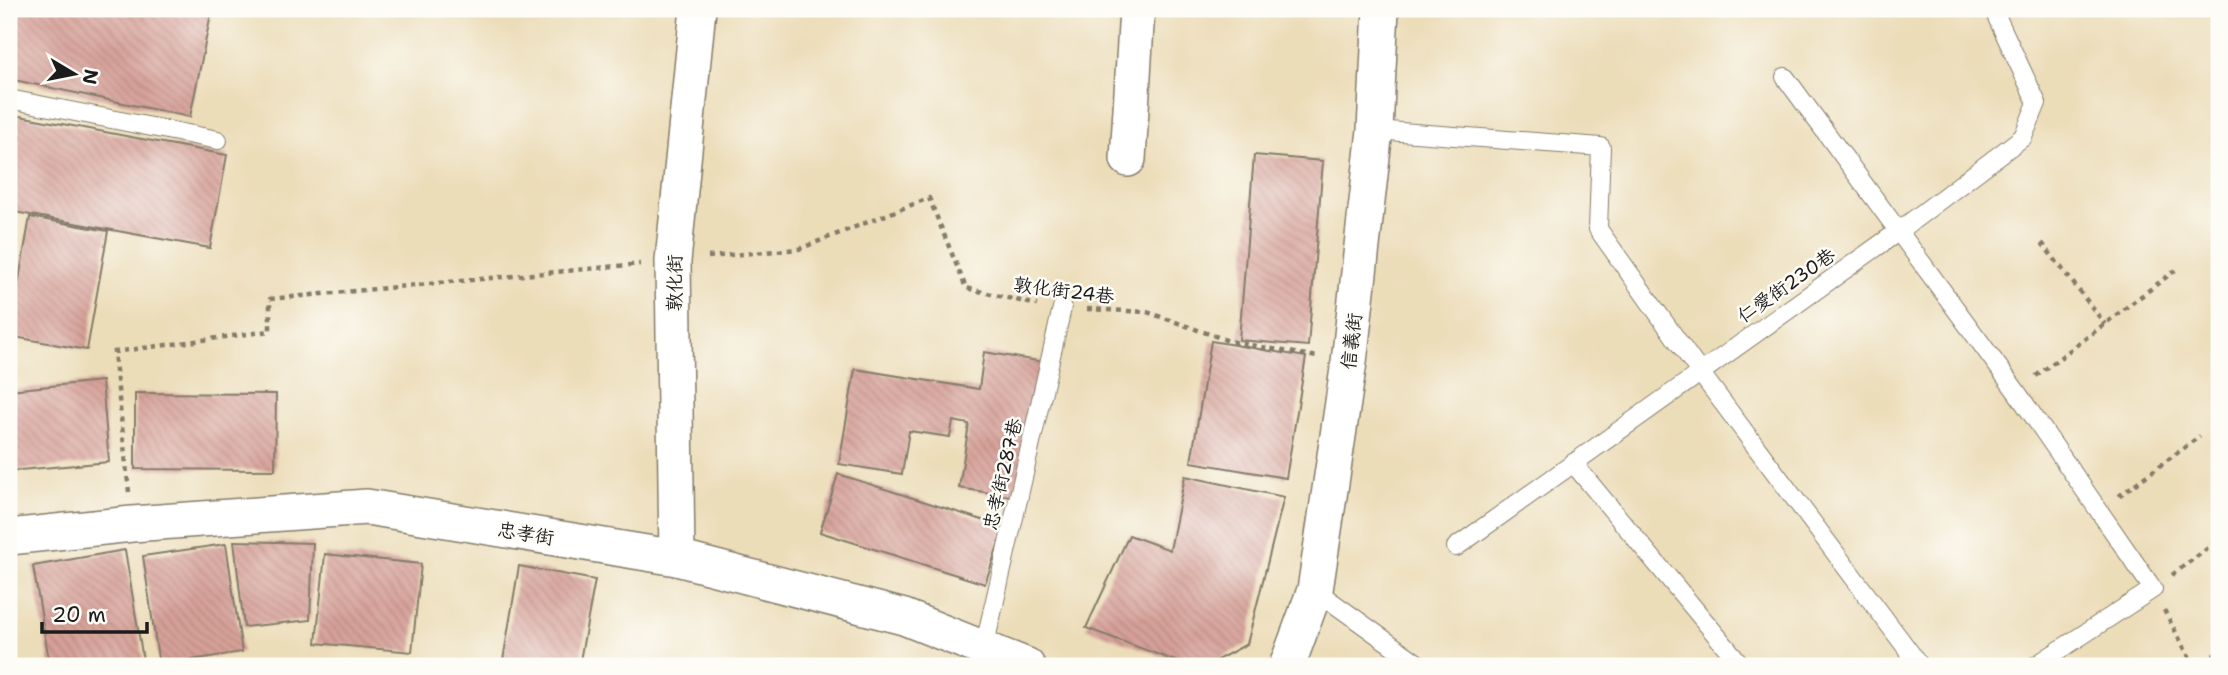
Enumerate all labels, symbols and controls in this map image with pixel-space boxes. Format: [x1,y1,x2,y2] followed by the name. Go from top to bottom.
[38,38,108,108] north arrow
[77,67,104,86] text: N
[1732,242,1840,329] street label: 仁愛街230巷
[662,254,687,312] street label: 敦化街
[1012,272,1116,309] street label: 敦化街24巷
[1336,311,1367,371] street label: 信義街
[977,416,1028,533] street label: 忠孝街287巷
[496,517,556,550] street label: 忠孝街
[42,591,147,635] scale bar
[52,601,106,629] text: 20 m

